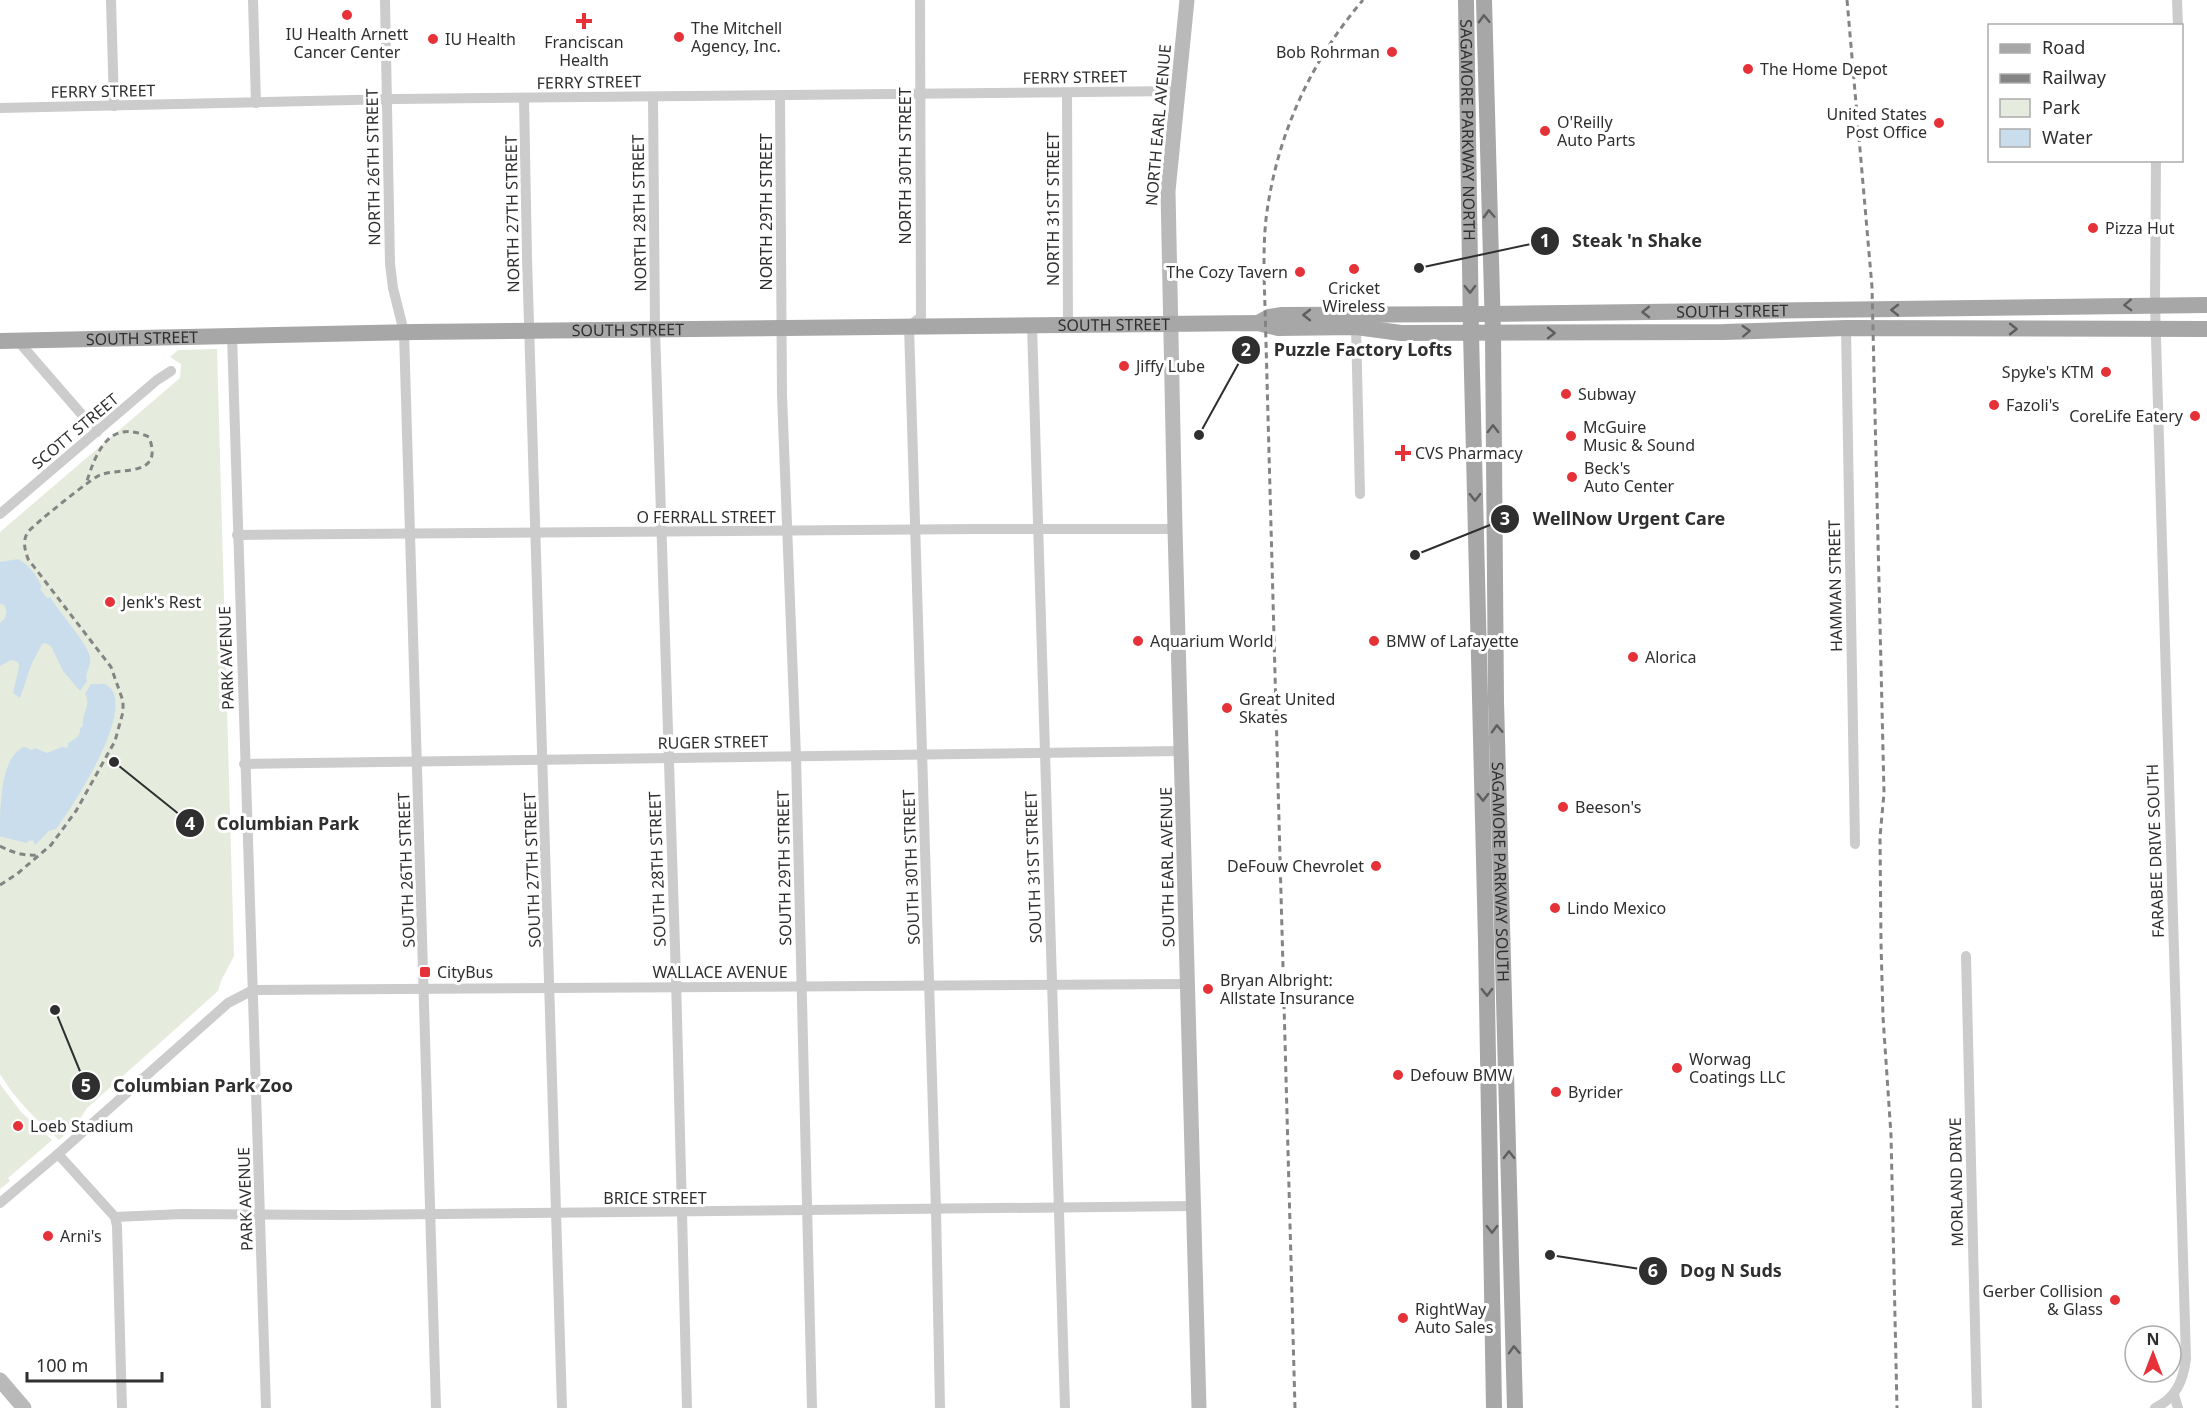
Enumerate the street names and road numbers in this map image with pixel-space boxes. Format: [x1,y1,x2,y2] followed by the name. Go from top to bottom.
[1455,19,1481,241] street label: SAGAMORE PARKWAY NORTH
[1140,43,1176,207] street label: NORTH EARL AVENUE
[1022,65,1128,89] street label: FERRY STREET
[536,70,642,94] street label: FERRY STREET
[50,79,156,103] street label: FERRY STREET
[894,87,916,245] street label: NORTH 30TH STREET
[361,88,385,246] street label: NORTH 26TH STREET
[1042,132,1064,286] street label: NORTH 31ST STREET
[755,133,777,291] street label: NORTH 29TH STREET
[627,134,651,292] street label: NORTH 28TH STREET
[500,135,524,293] street label: NORTH 27TH STREET
[1676,299,1789,323] street label: SOUTH STREET
[1058,313,1170,336] street label: SOUTH STREET
[572,318,684,341] street label: SOUTH STREET
[86,326,198,350] street label: SOUTH STREET
[27,388,123,474] street label: SCOTT STREET
[636,506,776,528] street label: O FERRALL STREET
[1823,520,1847,652] street label: HAMMAN STREET
[213,606,239,710] street label: PARK AVENUE
[658,730,769,754] street label: RUGER STREET
[1487,761,1515,982] street label: SAGAMORE PARKWAY SOUTH
[2141,764,2169,938] street label: FARABEE DRIVE SOUTH
[1155,787,1179,947] street label: SOUTH EARL AVENUE
[897,789,925,945] street label: SOUTH 30TH STREET
[772,790,796,946] street label: SOUTH 29TH STREET
[1019,790,1047,944] street label: SOUTH 31ST STREET
[643,791,671,947] street label: SOUTH 28TH STREET
[392,792,420,948] street label: SOUTH 26TH STREET
[518,792,546,948] street label: SOUTH 27TH STREET
[652,961,788,983] street label: WALLACE AVENUE
[1944,1117,1968,1247] street label: MORLAND DRIVE
[232,1147,258,1251] street label: PARK AVENUE
[603,1187,707,1209] street label: BRICE STREET

